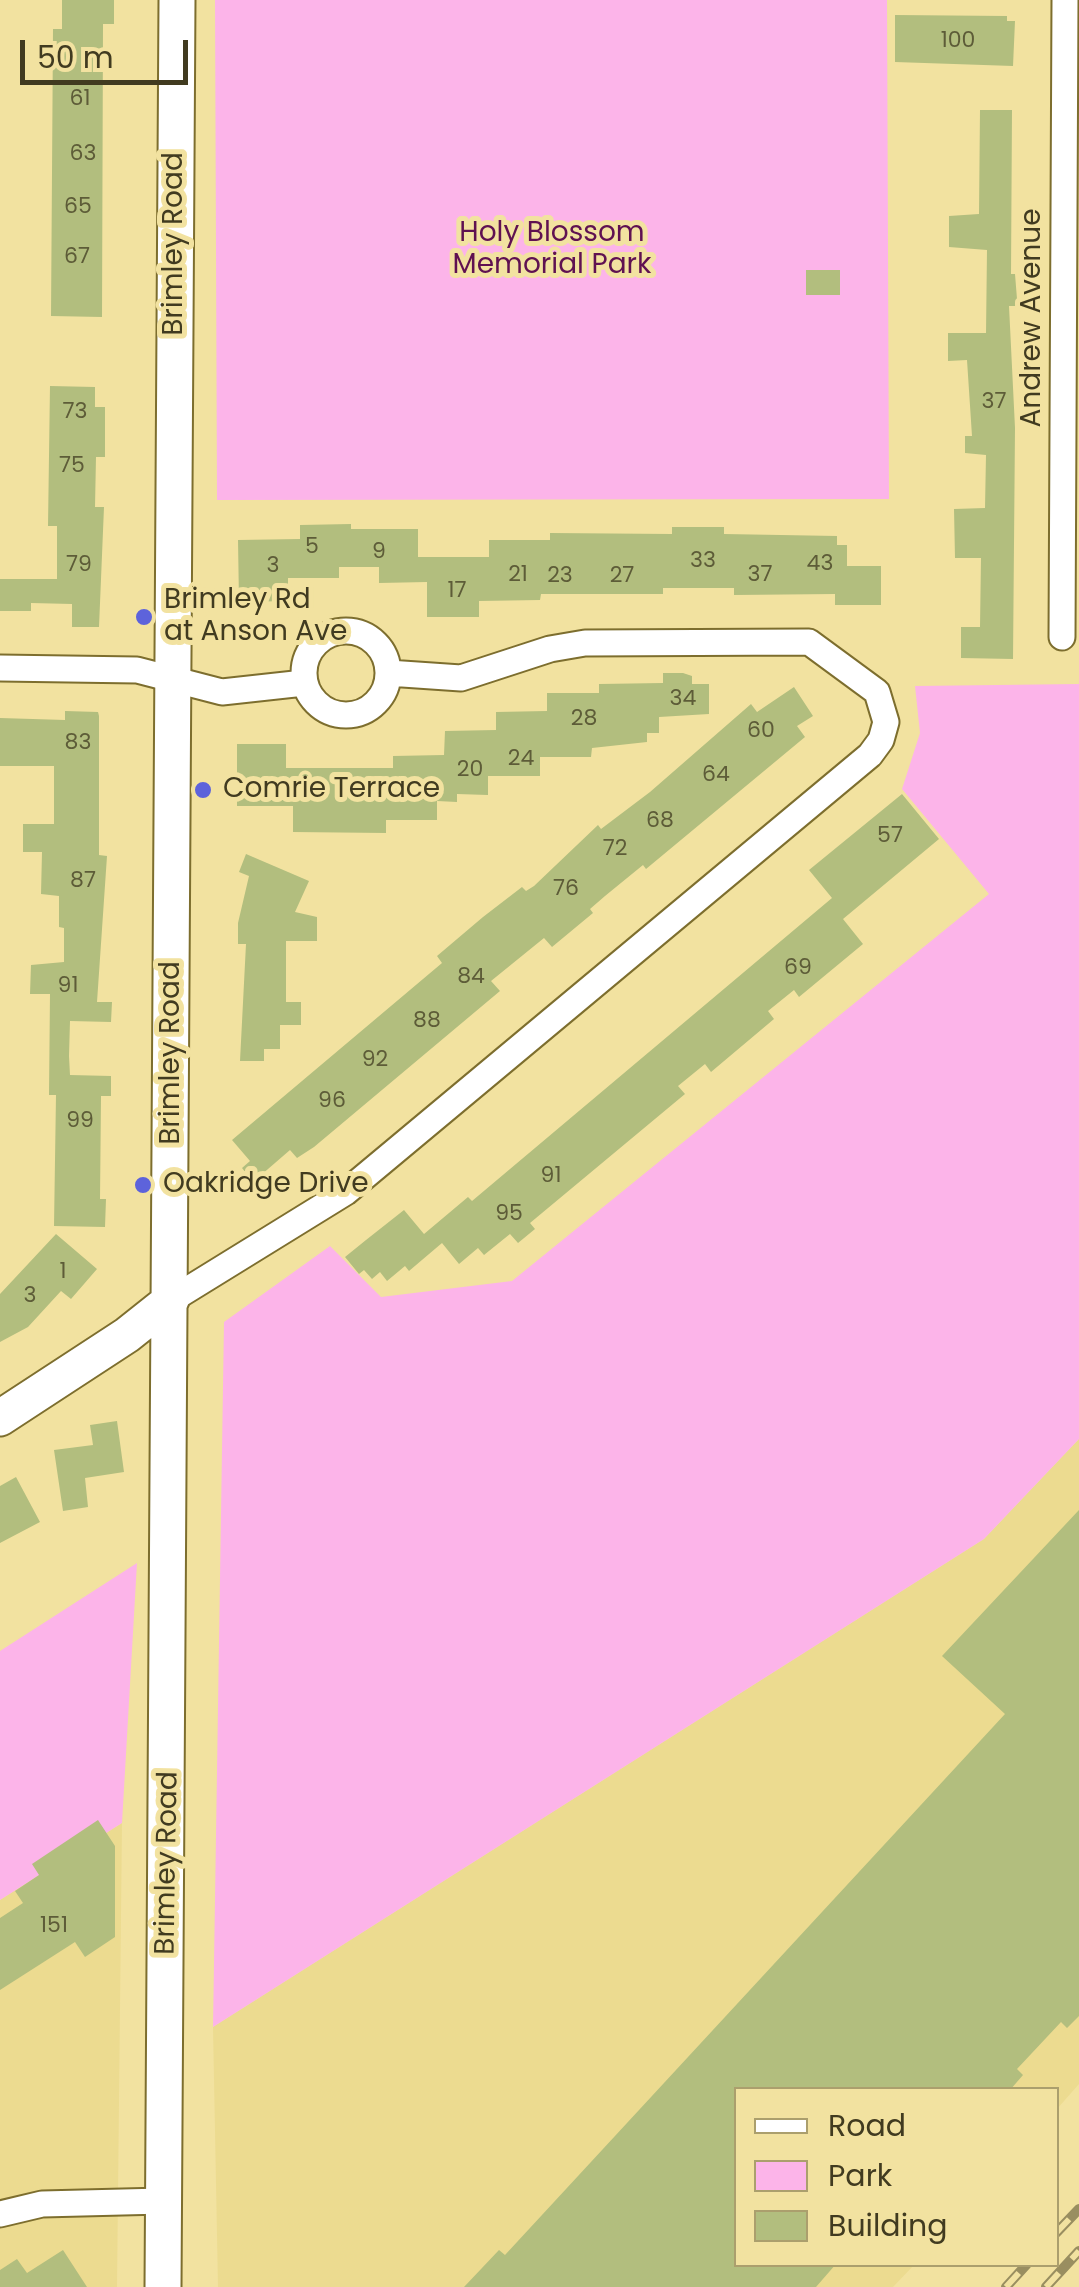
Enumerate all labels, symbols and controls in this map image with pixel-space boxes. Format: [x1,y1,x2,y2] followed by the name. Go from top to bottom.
[25,20,192,82] scale bar
[941,28,975,54] house number: 100
[37,36,114,79] text: 50 m
[69,86,91,112] house number: 61
[70,141,96,167] house number: 63
[158,152,192,336] street label: Brimley Road
[64,194,92,220] house number: 65
[1016,208,1050,428] street label: Andrew Avenue
[453,217,651,283] park label: Holy Blossom Memorial Park
[64,244,90,270] house number: 67
[982,389,1006,415] house number: 37
[63,399,87,425] house number: 73
[59,453,85,479] house number: 75
[305,534,319,560] house number: 5
[372,539,386,565] house number: 9
[690,548,716,574] house number: 33
[807,551,833,577] house number: 43
[66,552,92,578] house number: 79
[267,553,279,579] house number: 3
[508,562,528,588] house number: 21
[748,562,772,588] house number: 37
[547,563,573,589] house number: 23
[610,563,634,589] house number: 27
[447,578,467,604] house number: 17
[164,584,347,650] place label: Brimley Rd at Anson Ave
[133,606,155,628] marker: Brimley Rd at Anson Ave
[670,686,696,712] house number: 34
[571,706,597,732] house number: 28
[747,718,775,744] house number: 60
[65,730,91,756] house number: 83
[508,746,534,772] house number: 24
[457,757,483,783] house number: 20
[702,762,730,788] house number: 64
[223,773,440,807] place label: Comrie Terrace
[192,779,214,801] marker: Comrie Terrace
[646,808,674,834] house number: 68
[877,823,903,849] house number: 57
[603,836,627,862] house number: 72
[70,868,96,894] house number: 87
[553,876,579,902] house number: 76
[784,955,812,981] house number: 69
[155,961,189,1145] street label: Brimley Road
[457,964,485,990] house number: 84
[58,973,78,999] house number: 91
[413,1008,441,1034] house number: 88
[362,1047,388,1073] house number: 92
[318,1088,346,1114] house number: 96
[66,1108,94,1134] house number: 99
[541,1163,561,1189] house number: 91
[163,1168,369,1202] place label: Oakridge Drive
[132,1174,154,1196] marker: Oakridge Drive
[495,1201,523,1227] house number: 95
[59,1259,67,1285] house number: 1
[24,1283,36,1309] house number: 3
[150,1771,186,1955] street label: Brimley Road
[40,1913,68,1939] house number: 151
[734,2087,1059,2267] legend
[828,2104,906,2147] text: Road
[828,2154,892,2197] text: Park
[828,2204,948,2247] text: Building

